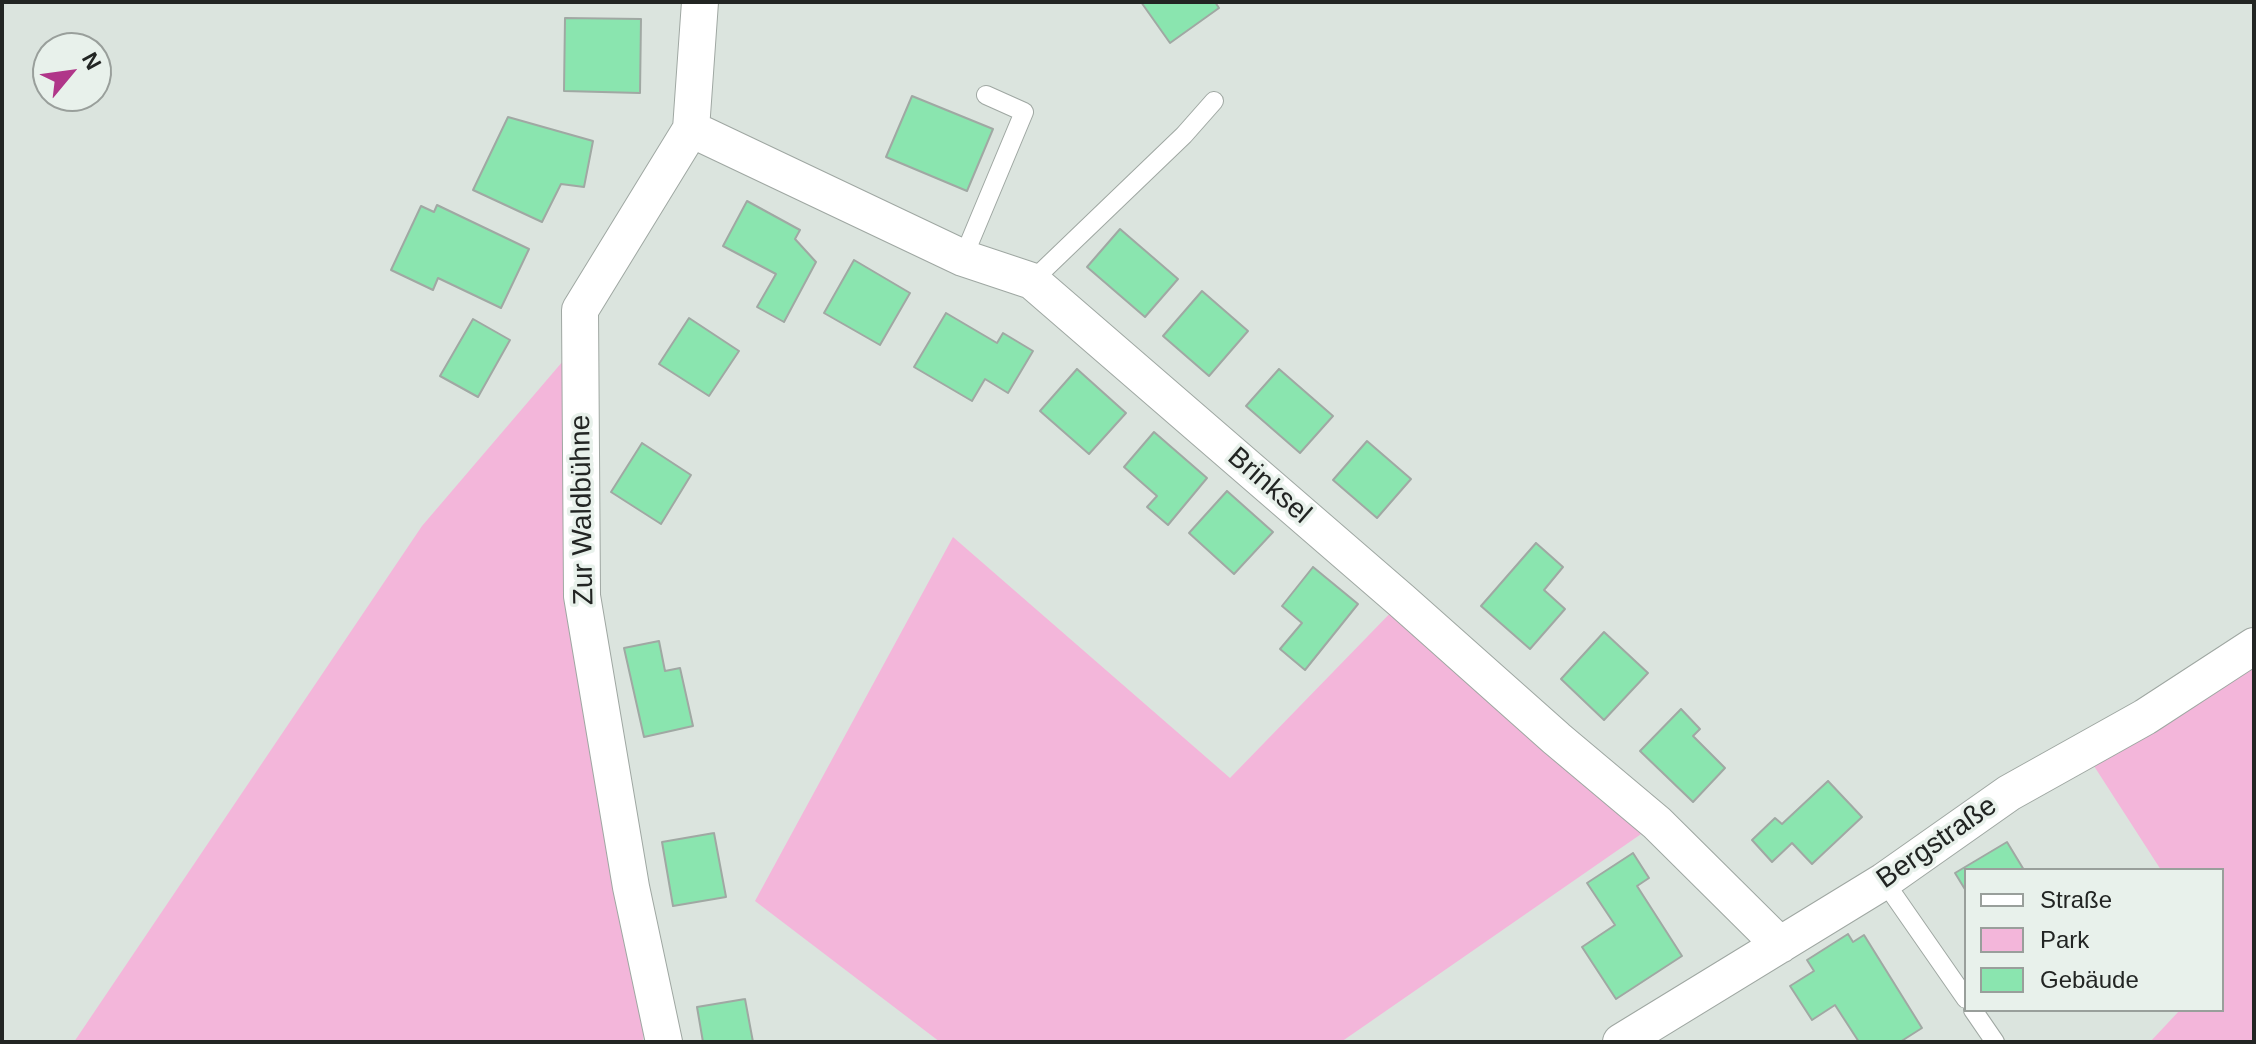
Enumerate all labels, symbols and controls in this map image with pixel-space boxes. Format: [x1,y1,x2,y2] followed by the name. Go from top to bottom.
[32,32,112,112] north arrow
[77,48,106,74] text: N
[565,415,601,605] street label: Zur Waldbühne
[1220,441,1318,531] street label: Brinksel
[1871,790,2003,896] street label: Bergstraße
[1964,868,2224,1012] legend
[2040,886,2112,913] text: Straße
[2040,926,2089,953] text: Park
[2040,966,2139,993] text: Gebäude

